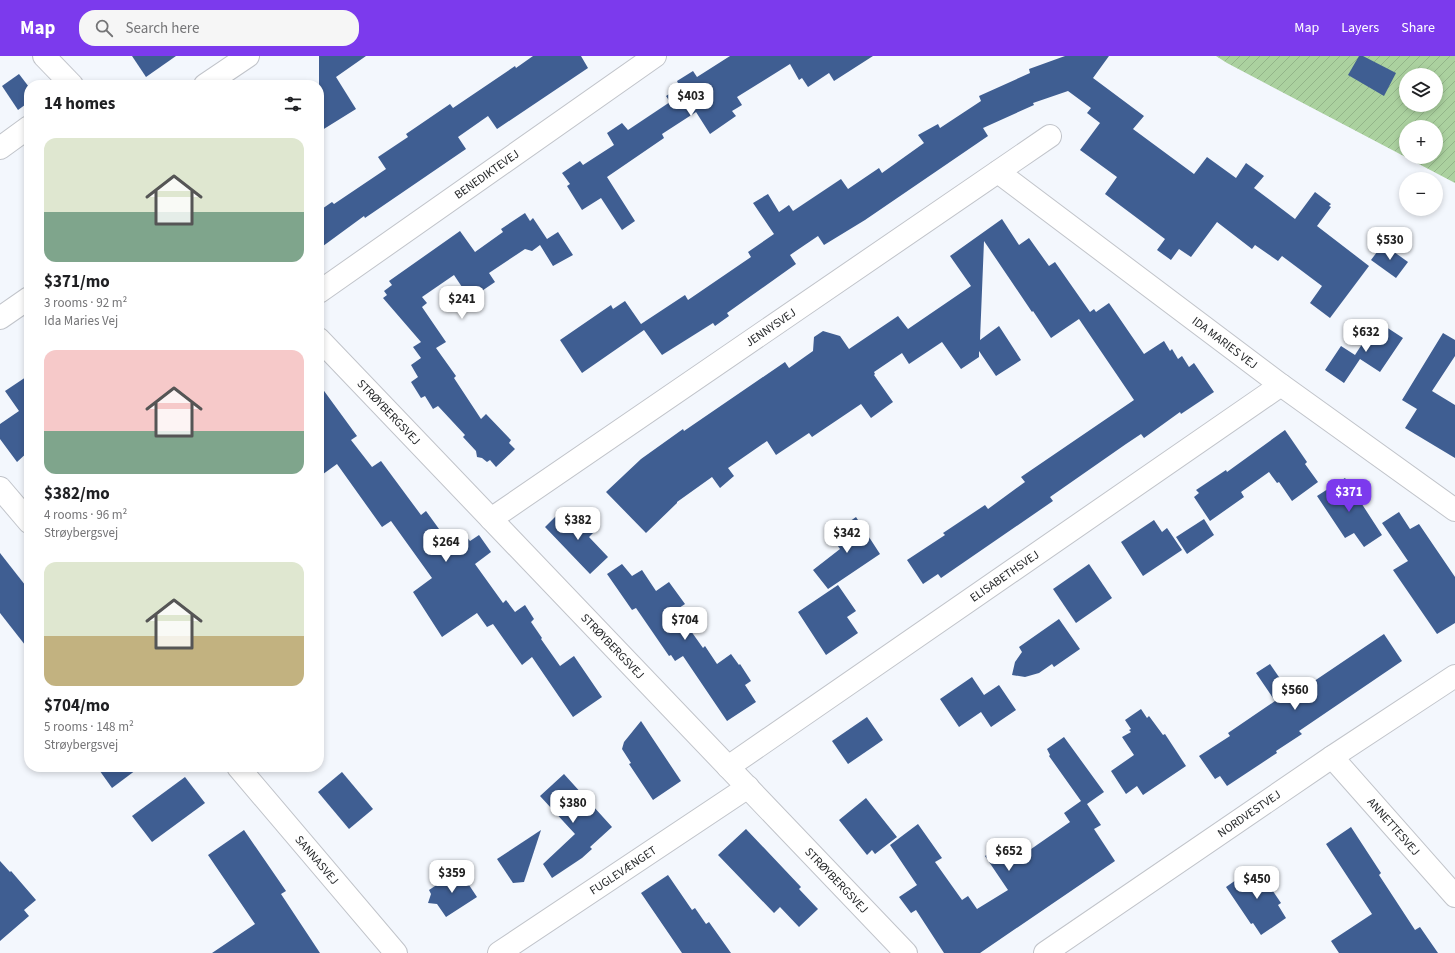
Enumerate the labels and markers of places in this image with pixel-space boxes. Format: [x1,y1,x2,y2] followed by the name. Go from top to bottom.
[667,83,715,117] pin: $403
[1366,227,1414,261] pin: $530
[438,286,486,320] pin: $241
[1342,319,1390,353] pin: $632
[1325,479,1373,513] pin: $371
[554,507,602,541] pin: $382
[823,520,871,554] pin: $342
[422,529,470,563] pin: $264
[661,607,709,641] pin: $704
[1271,677,1319,711] pin: $560
[549,790,597,824] pin: $380
[985,838,1033,872] pin: $652
[428,860,476,894] pin: $359
[1233,866,1281,900] pin: $450

